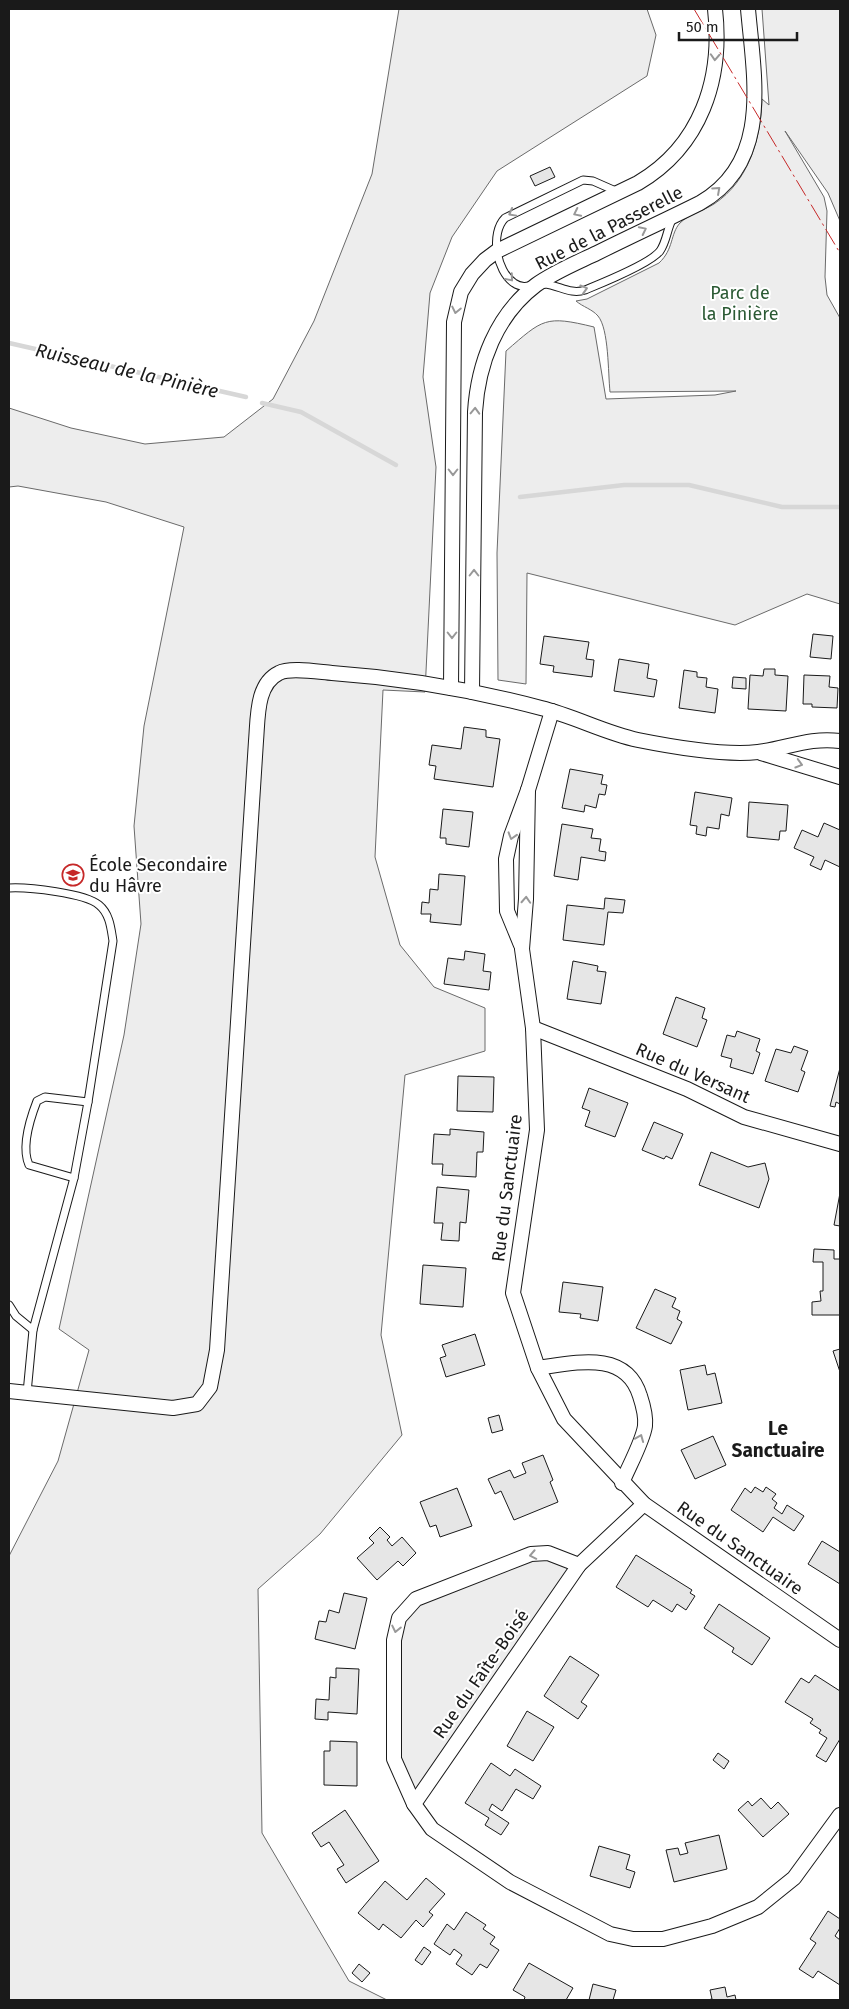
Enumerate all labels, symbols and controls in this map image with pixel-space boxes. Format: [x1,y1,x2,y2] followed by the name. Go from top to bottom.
[679,10,796,42] scale bar
[686,18,719,36] text: 50 m
[710,54,721,62] one-way arrow
[531,181,687,275] street label: Rue de la Passerelle
[712,187,721,196] one-way arrow
[509,207,518,217] one-way arrow
[573,207,582,217] one-way arrow
[637,227,646,237] one-way arrow
[505,273,514,282] one-way arrow
[702,282,778,325] park label: Parc de la Pinière
[579,285,588,295] one-way arrow
[451,306,462,315] one-way arrow
[33,338,221,403] water label: Ruisseau de la Pinière
[470,407,481,415] one-way arrow
[448,469,458,477] one-way arrow
[469,569,479,577] one-way arrow
[447,632,457,639] one-way arrow
[795,758,804,769] one-way arrow
[507,831,517,839] one-way arrow
[89,853,228,897] place label: École Secondaire du Hâvre
[61,863,85,887] school or university icon: École Secondaire du Hâvre
[521,896,531,904] one-way arrow
[632,1038,754,1108] street label: Rue du Versant
[487,1113,527,1263] street label: Rue du Sanctuaire
[732,1417,824,1462] district label: Le Sanctuaire
[635,1434,645,1442] one-way arrow
[673,1496,807,1600] street label: Rue du Sanctuaire
[528,1549,537,1559] one-way arrow
[428,1605,534,1743] street label: Rue du Faîte-Boisé
[391,1625,402,1634] one-way arrow

